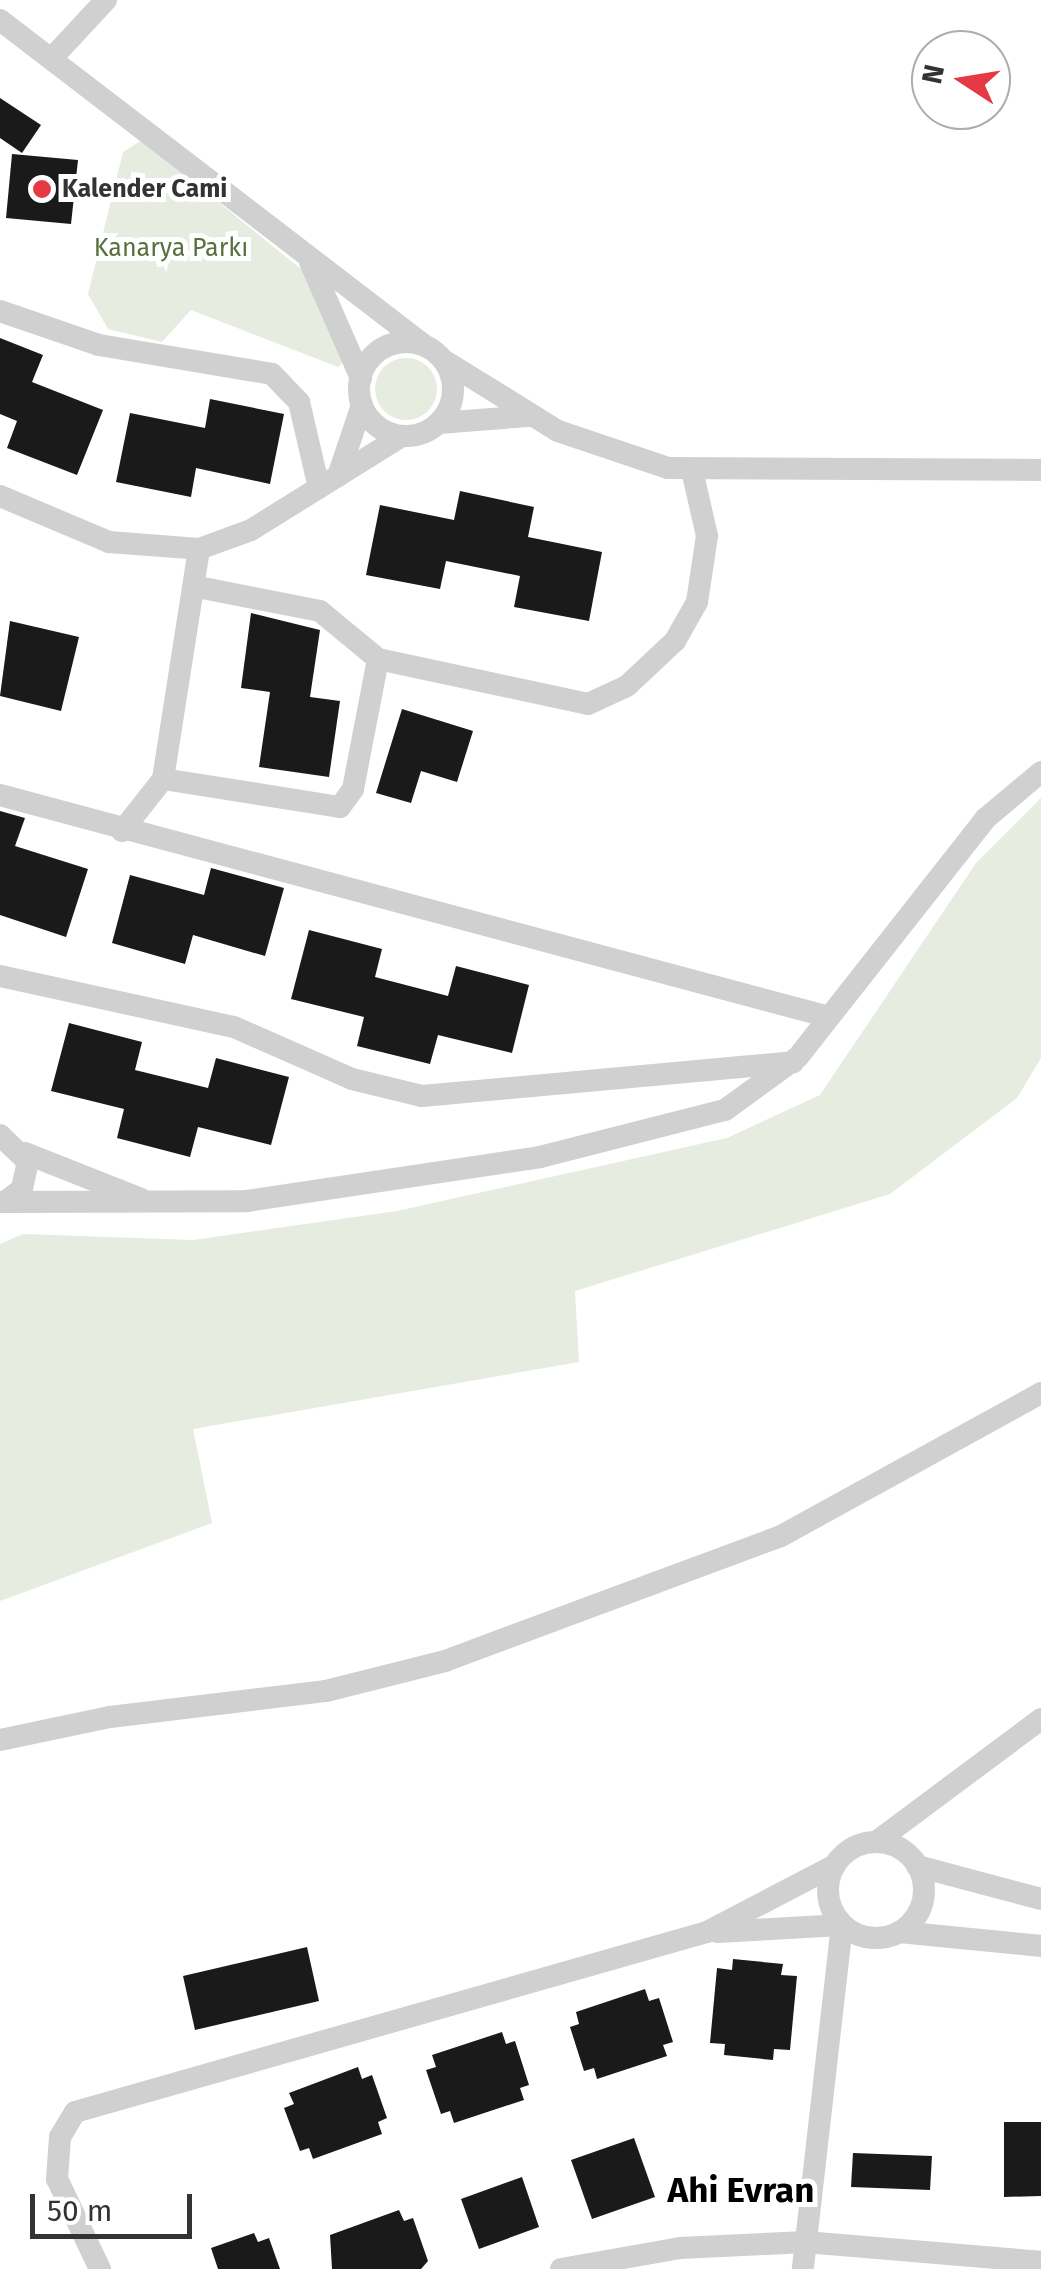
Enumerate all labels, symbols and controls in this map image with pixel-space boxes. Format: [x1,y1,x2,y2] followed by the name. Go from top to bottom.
[911,30,1011,130] north arrow
[915,62,951,87] text: N
[62,174,227,204] place label: Kalender Cami
[31,178,53,200] marker: Kalender Cami
[94,233,248,263] park label: Kanarya Parkı
[668,2169,814,2211] district label: Ahi Evran
[35,2174,198,2236] scale bar
[47,2193,112,2229] text: 50 m

